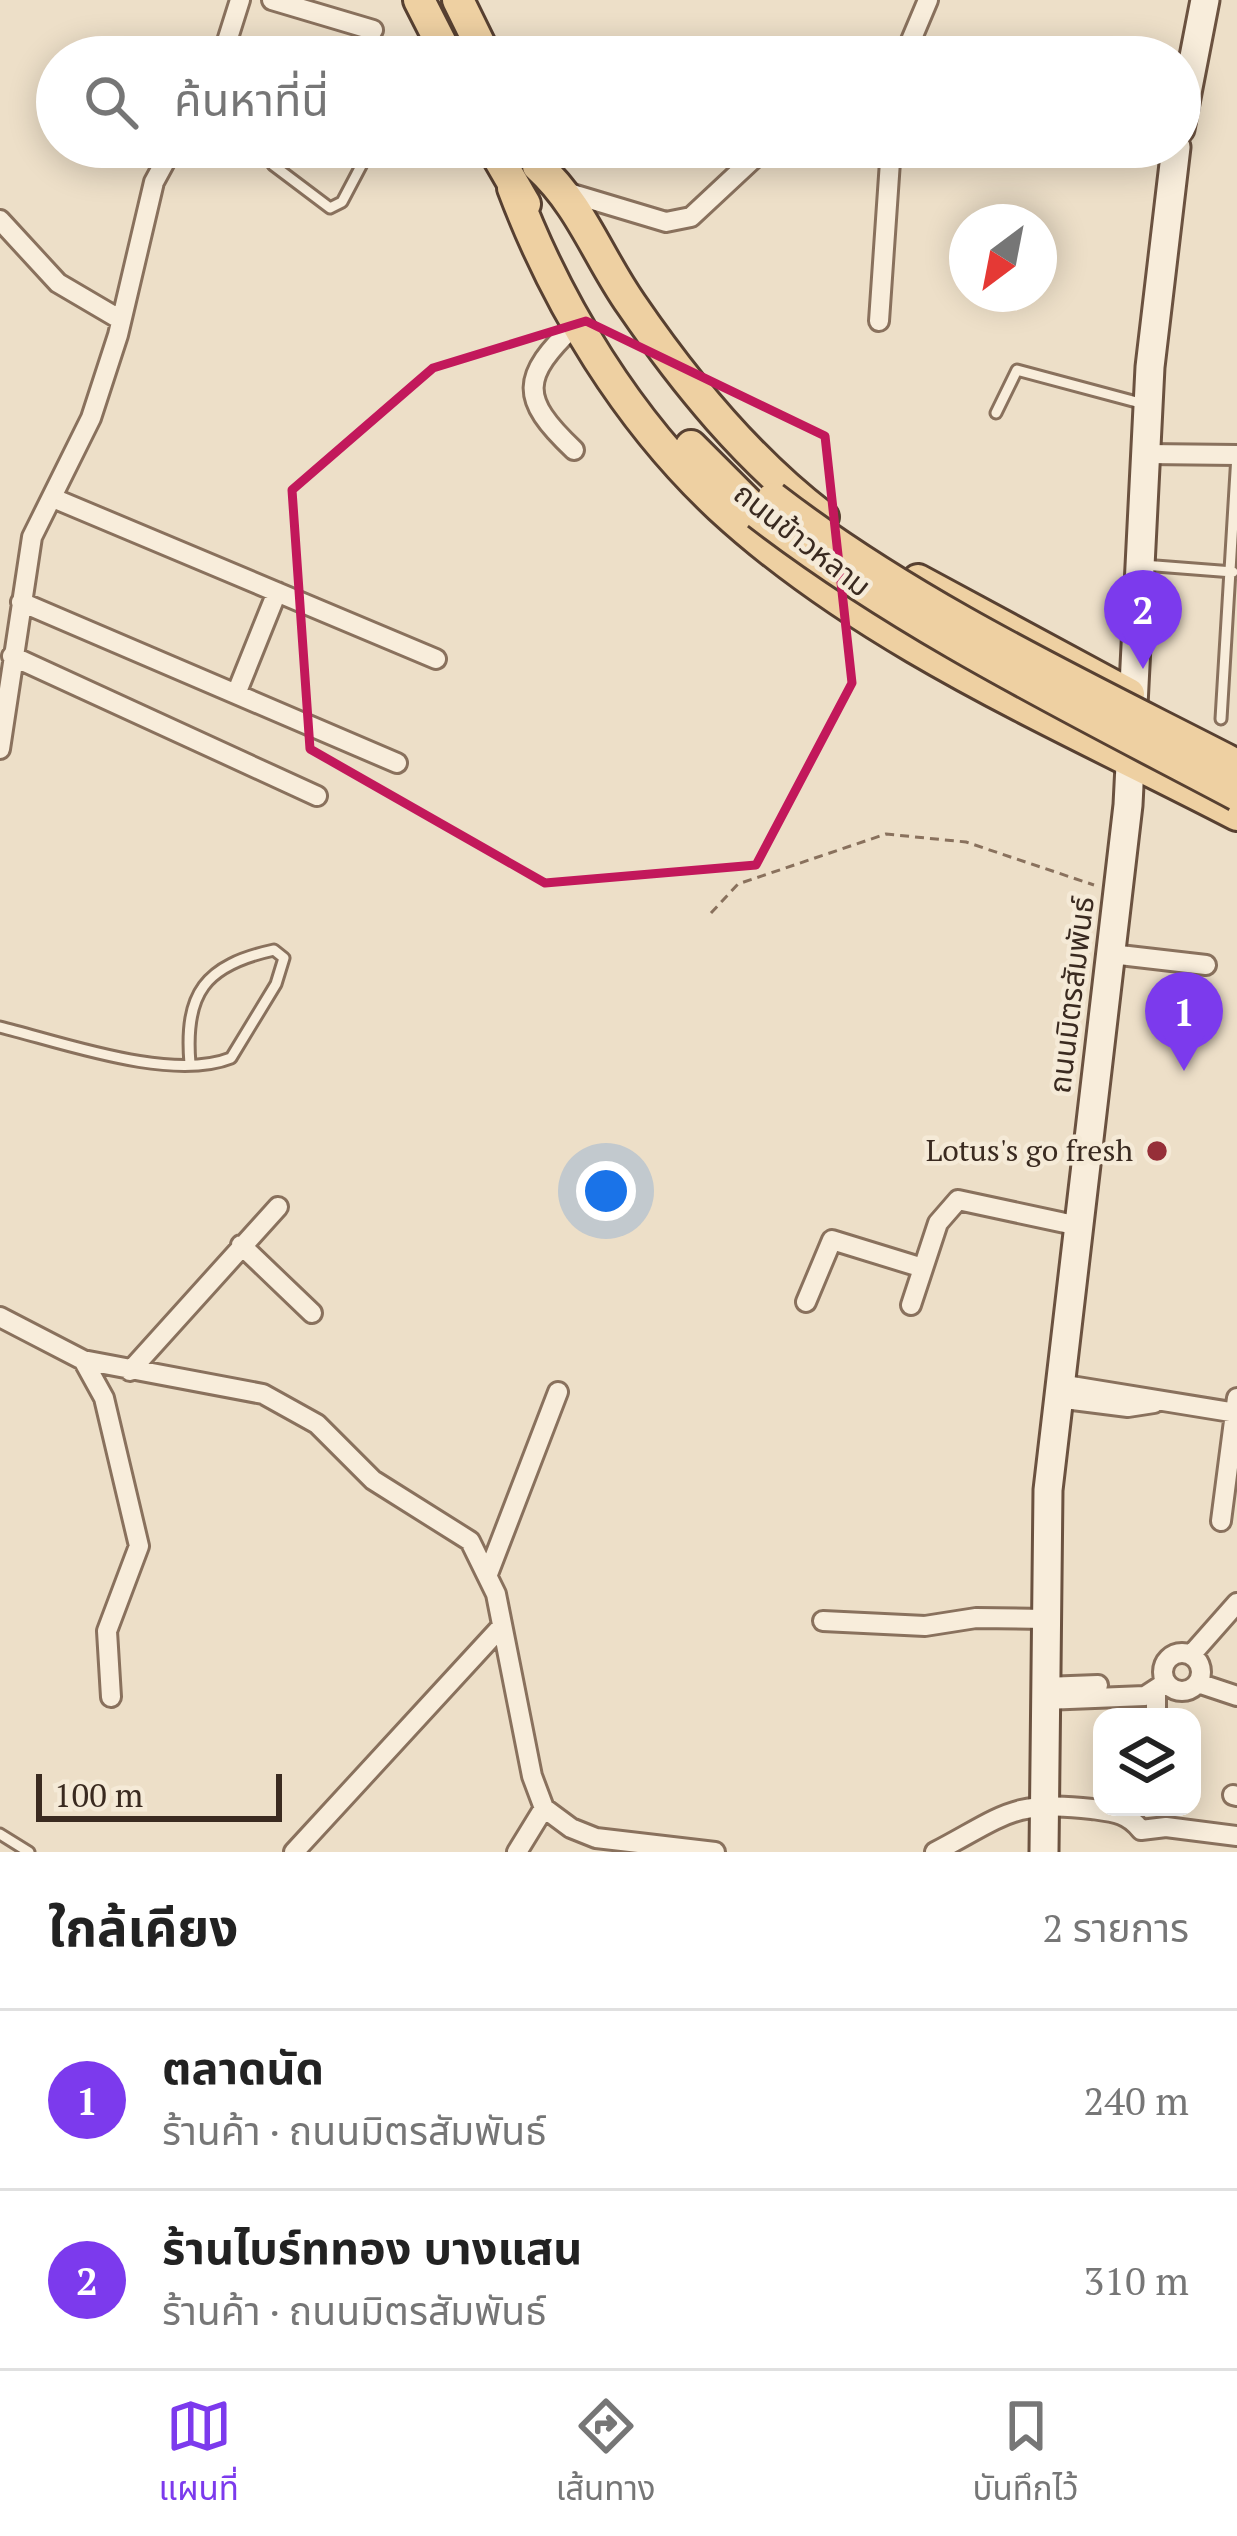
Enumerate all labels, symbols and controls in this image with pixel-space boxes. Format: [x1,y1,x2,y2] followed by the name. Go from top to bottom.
[36,36,1201,168] search box
[78,69,144,135] icon: search
[174,69,329,129] text: ค้นหาที่นี่
[949,204,1057,312] north arrow
[726,473,879,605] street label: ถนนข้าวหลาม
[1104,570,1182,669] pin: 2
[1039,894,1103,1096] street label: ถนนมิตรสัมพันธ์
[1145,972,1223,1071] pin: 1
[926,1130,1133,1170] place label: Lotus's go fresh
[1144,1138,1170,1164] marker: Lotus's go fresh
[576,1161,636,1221] your location
[1093,1708,1201,1816] map controls
[1093,1708,1201,1816] button: layers
[36,1768,282,1821] scale bar
[54,1773,143,1816] text: 100 m
[48,1893,238,1961] text: ใกล้เคียง
[1042,1901,1189,1953] text: 2 รายการ
[162,2037,324,2097] text: ตลาดนัด
[76,2074,98,2126] text: 1
[1084,2074,1189,2126] text: 240 m
[162,2104,546,2156] text: ร้านค้า · ถนนมิตรสัมพันธ์
[162,2217,582,2277] text: ร้านไบร์ททอง บางแสน
[76,2254,98,2306] text: 2
[1084,2254,1189,2306] text: 310 m
[162,2284,546,2336] text: ร้านค้า · ถนนมิตรสัมพันธ์
[158,2393,239,2515] tab: แผนที่
[556,2393,656,2515] tab: เส้นทาง
[973,2393,1079,2515] tab: บันทึกไว้

